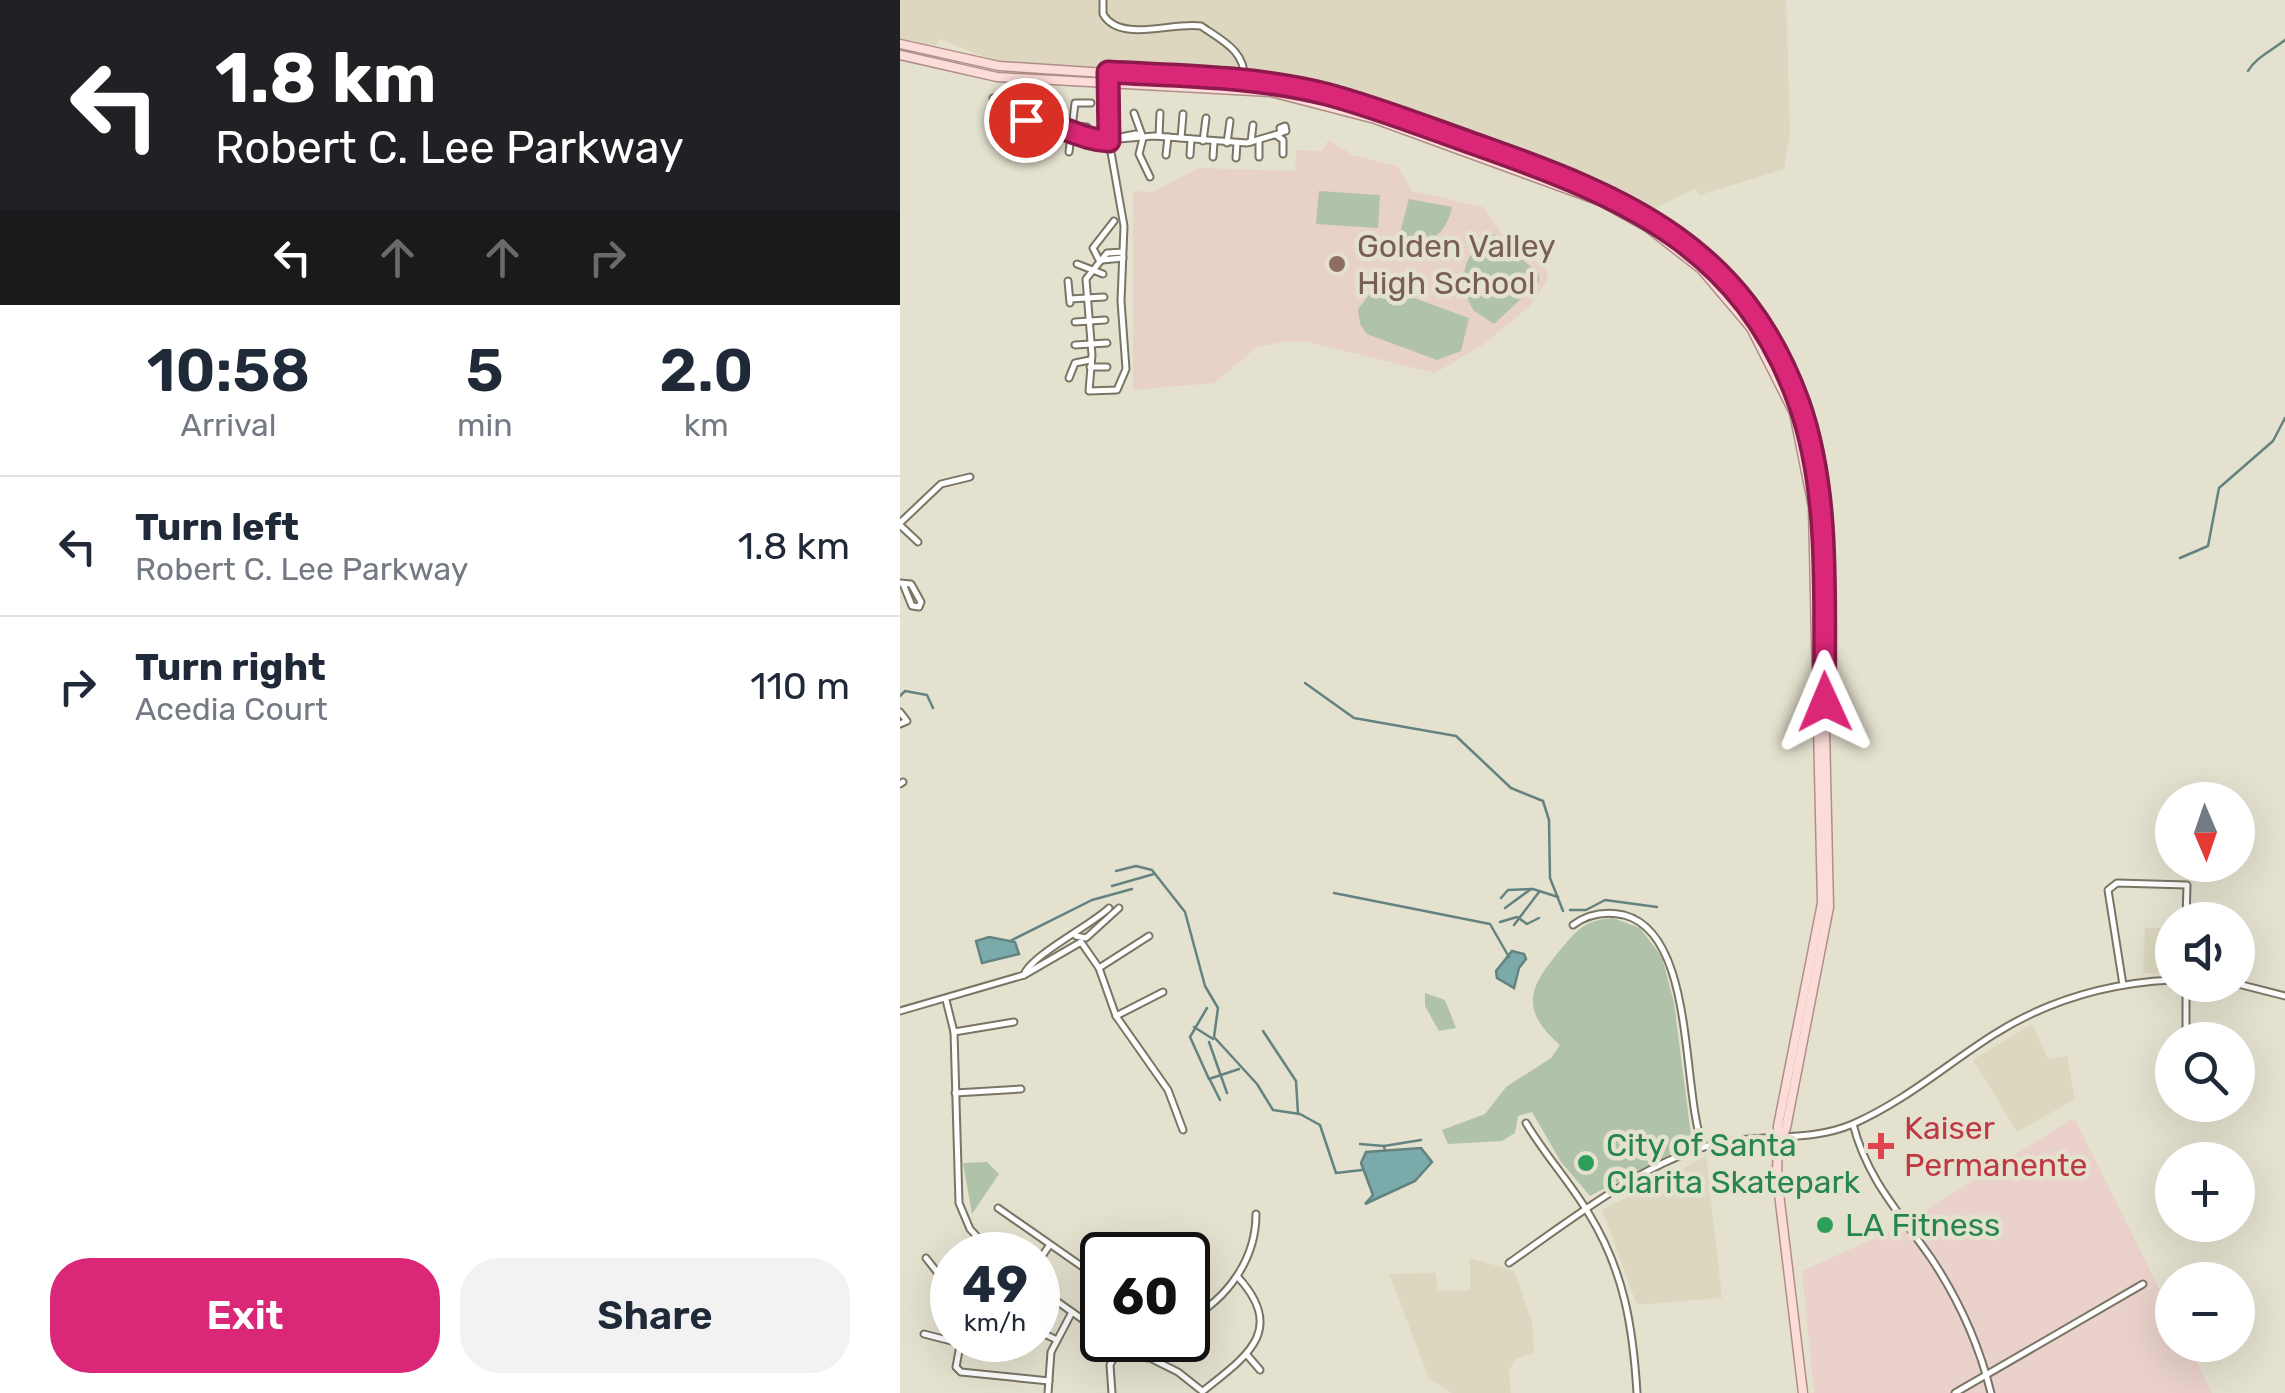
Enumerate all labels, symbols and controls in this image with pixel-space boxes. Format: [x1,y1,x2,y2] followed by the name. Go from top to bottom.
[215,37,437,120] text: 1.8 km
[50,40,180,170] icon: left
[984,78,1069,163] pin
[999,93,1054,148] icon: arrive
[215,121,684,174] text: Robert C. Lee Parkway
[1357,227,1556,302] place label: Golden Valley High School
[265,230,320,285] icon: left
[370,230,425,285] icon: ahead
[475,230,530,285] icon: ahead
[580,230,635,285] icon: right
[1326,253,1348,275] marker: Golden Valley High School
[147,335,310,406] text: 10:58
[466,335,504,406] text: 5
[659,335,753,406] text: 2.0
[180,406,277,444] text: Arrival
[457,406,513,444] text: min
[684,406,729,444] text: km
[135,504,299,550] text: Turn left
[50,519,105,574] icon: left
[738,523,850,569] text: 1.8 km
[135,550,468,588] text: Robert C. Lee Parkway
[135,644,326,690] text: Turn right
[1773,650,1877,754] position arrow
[50,659,105,714] icon: right
[750,663,850,709] text: 110 m
[135,690,328,728] text: Acedia Court
[2155,782,2255,882] north arrow
[2155,782,2255,1362] map controls
[2155,902,2255,1002] button: sound
[2155,1022,2255,1122] button: search
[1904,1109,2087,1184] place label: Kaiser Permanente
[1606,1126,1861,1201] place label: City of Santa Clarita Skatepark
[1868,1133,1894,1159] marker: Kaiser Permanente
[2155,1142,2255,1242] button: +
[1575,1152,1597,1174] marker: City of Santa Clarita Skatepark
[1845,1206,2000,1244] place label: LA Fitness
[1814,1214,1836,1236] marker: LA Fitness
[1080,1232,1210,1362] speed limit sign: 60
[962,1255,1028,1315] text: 49
[50,1258,440,1373] button: Exit
[460,1258,850,1373] button: Share
[2155,1262,2255,1362] button: −
[964,1308,1026,1337] text: km/h

